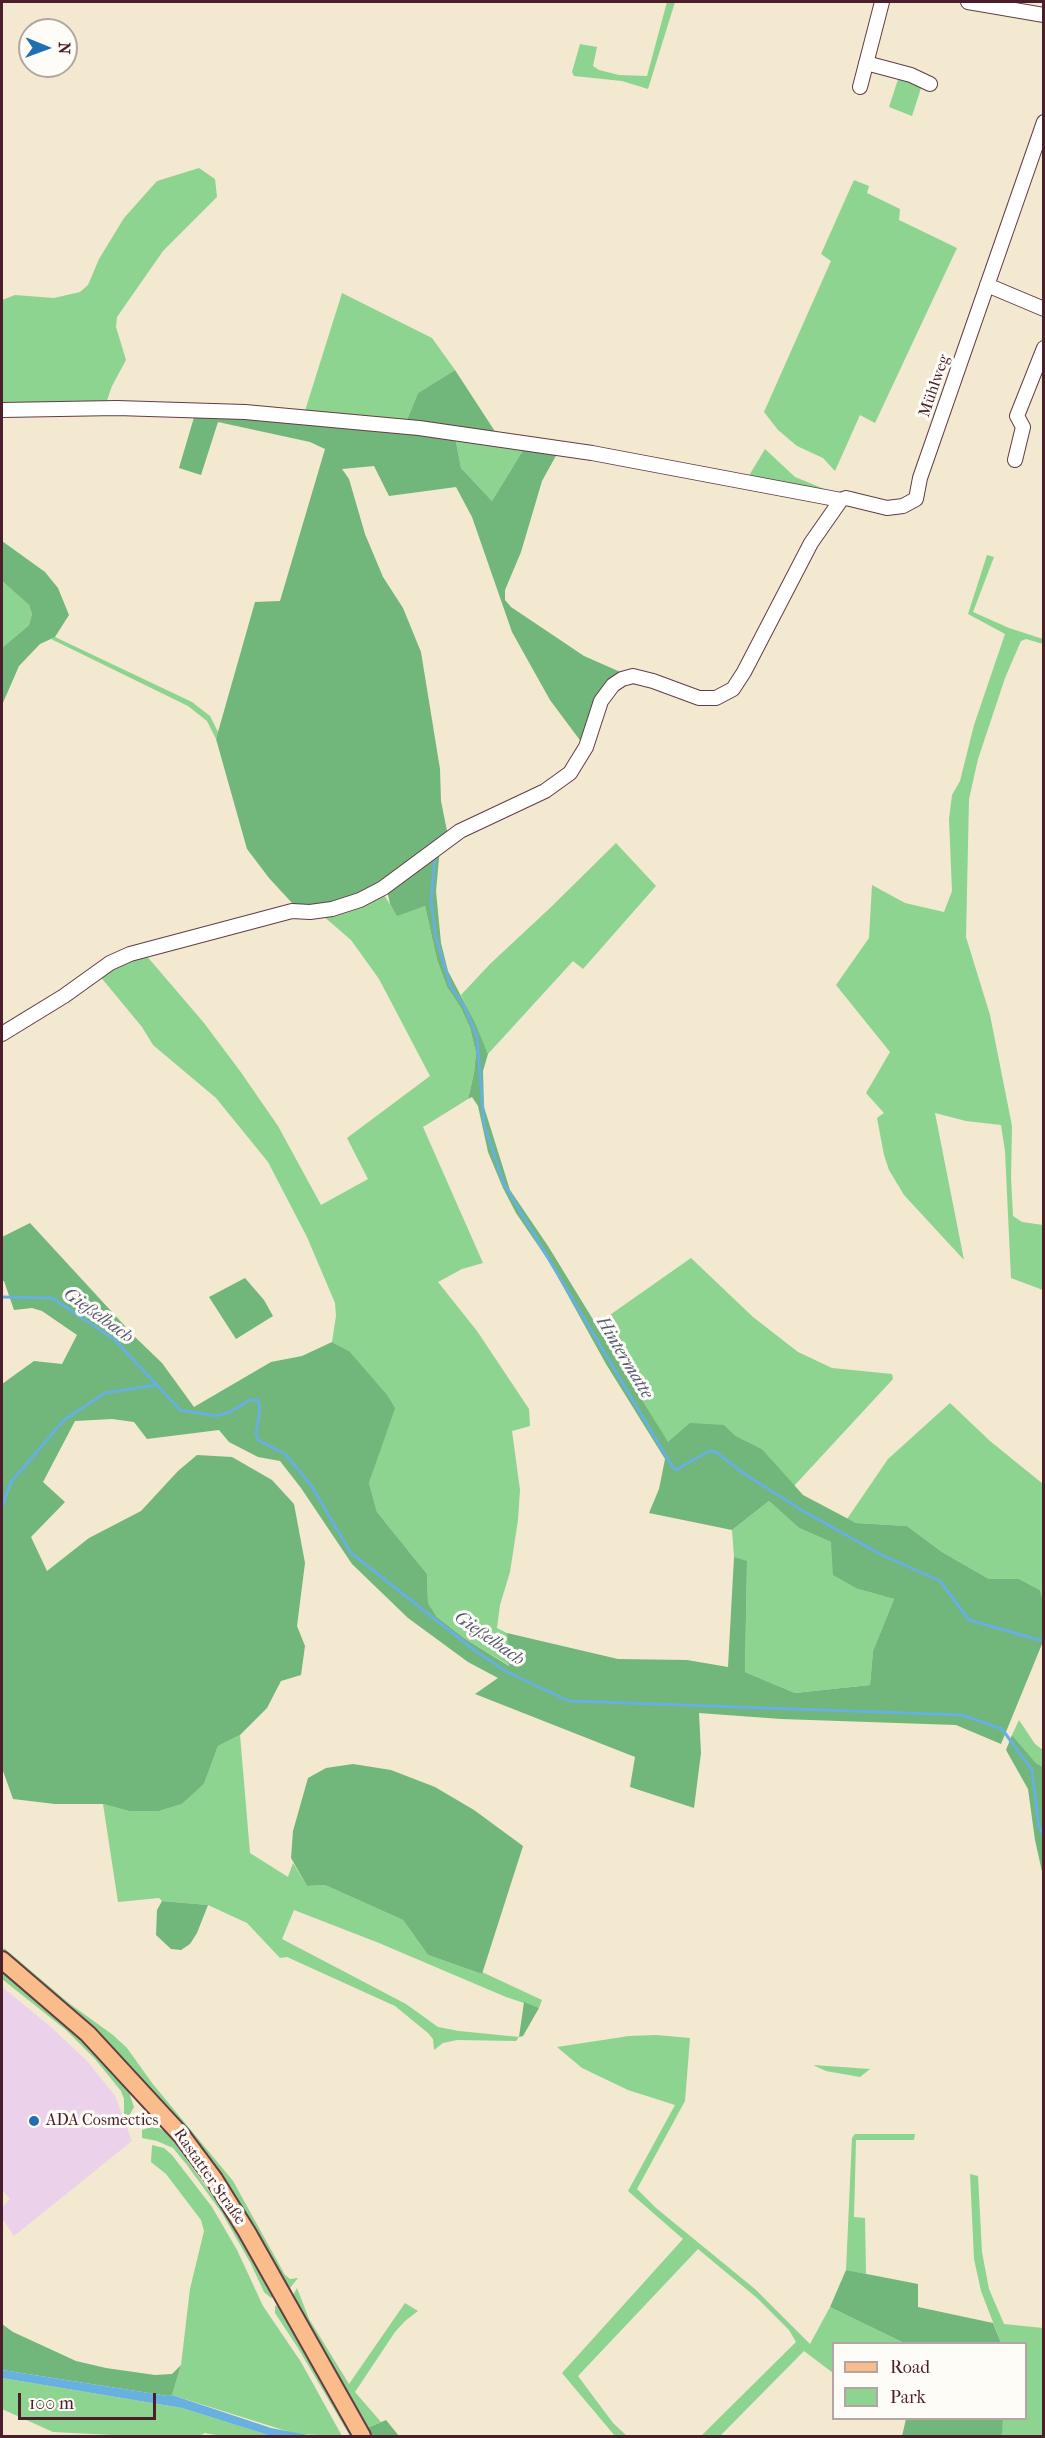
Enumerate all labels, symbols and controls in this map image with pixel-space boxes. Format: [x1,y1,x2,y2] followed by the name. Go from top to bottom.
[18,18,78,78] north arrow
[55,42,74,55] text: N
[915,352,955,420] street label: Mühlweg
[59,1284,137,1348] water label: Gießelbach
[591,1313,657,1403] water label: Hintermatte
[450,1607,528,1671] water label: Gießelbach
[46,2111,158,2131] place label: ADA Cosmectics
[27,2114,41,2128] marker: ADA Cosmectics
[169,2125,249,2229] street label: Rastatter Straße
[832,2342,1027,2420] legend
[890,2357,930,2378] text: Road
[21,2381,159,2419] scale bar
[890,2387,926,2408] text: Park
[29,2393,74,2414] text: 100 m

